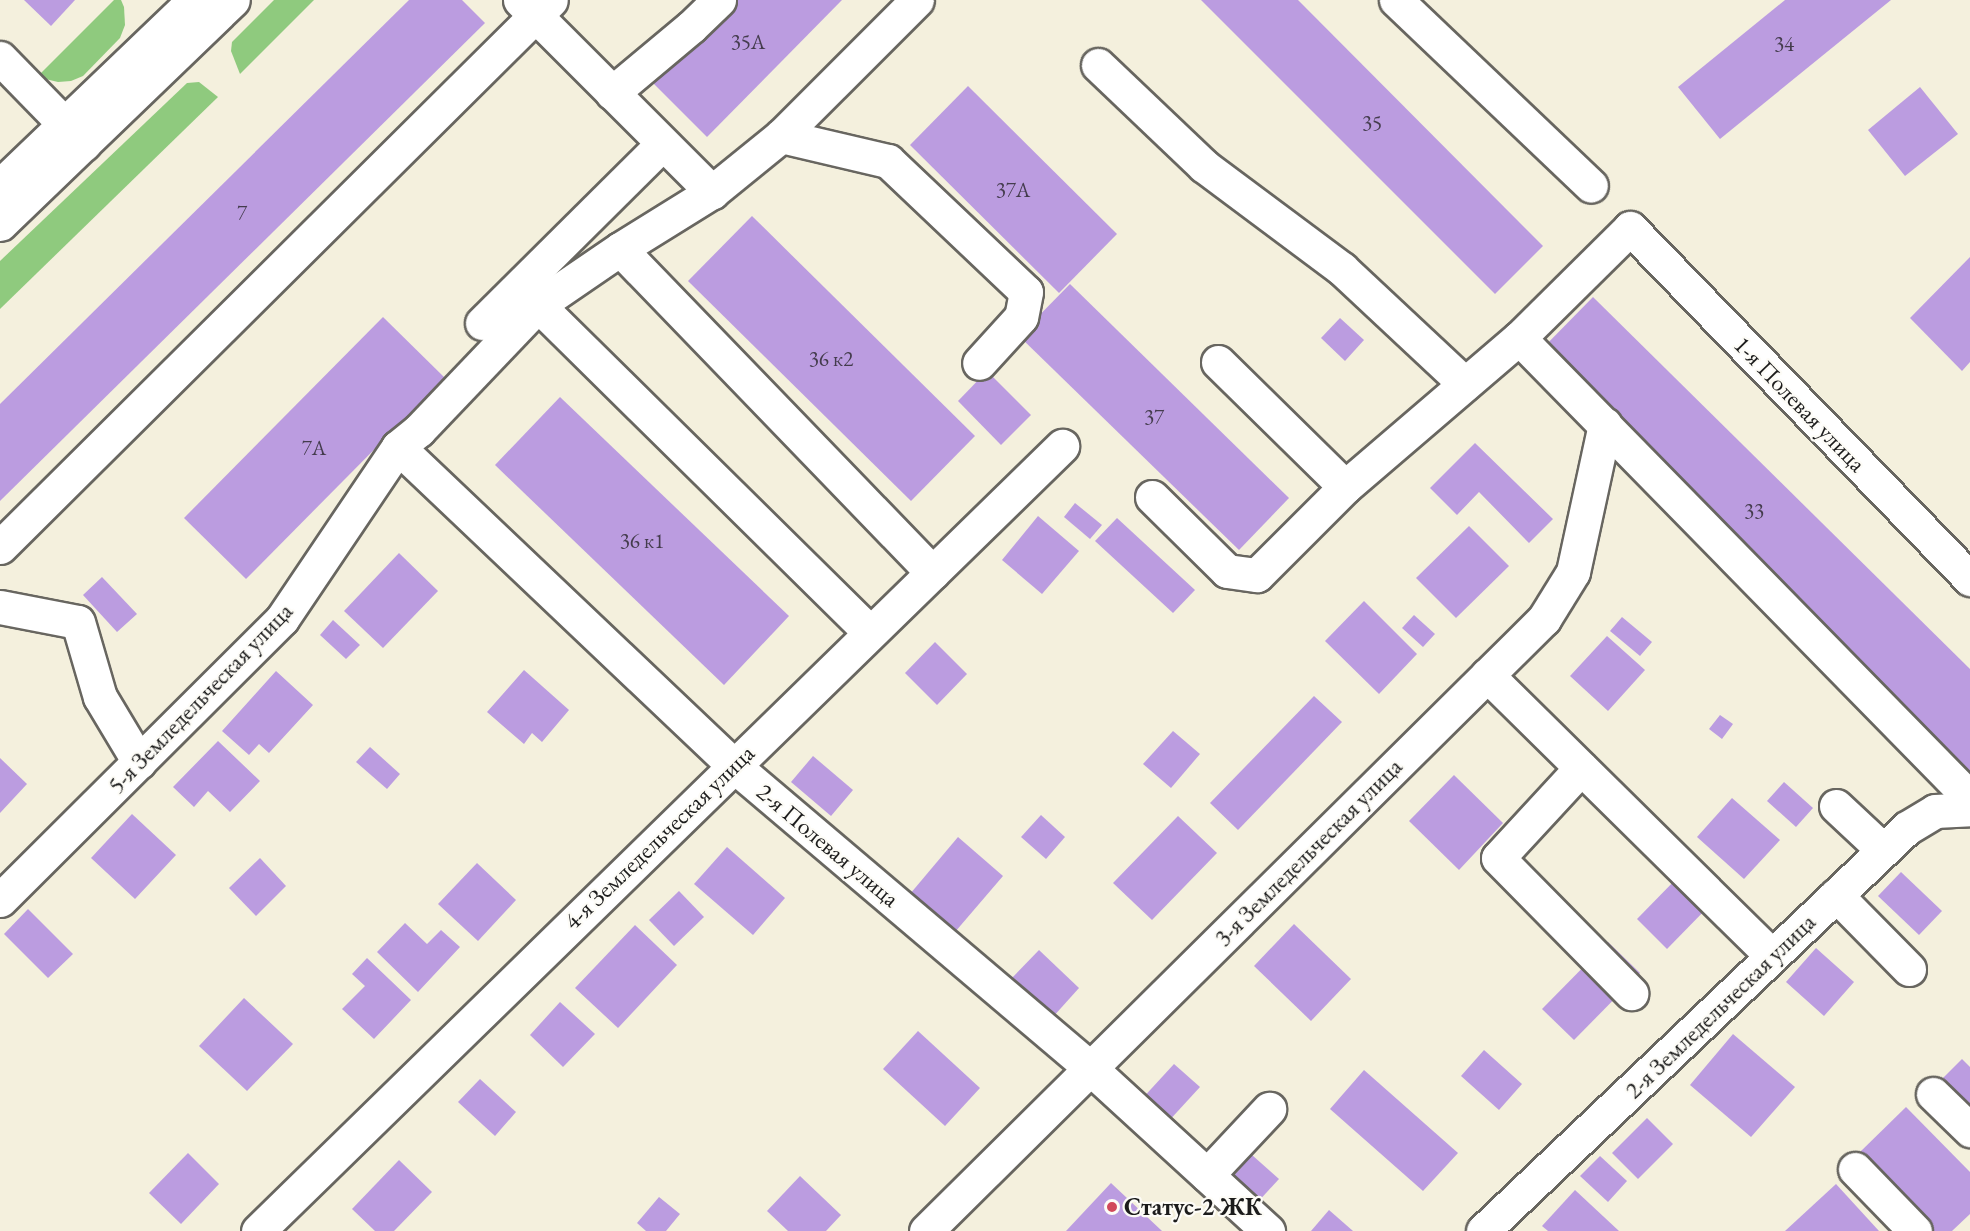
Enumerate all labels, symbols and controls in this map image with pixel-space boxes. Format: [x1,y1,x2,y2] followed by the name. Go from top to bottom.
[731,29,765,55] house number: 35А
[1774,31,1794,57] house number: 34
[1362,110,1382,136] house number: 35
[996,177,1030,203] house number: 37А
[237,200,247,226] house number: 7
[1728,330,1872,478] street label: 1-я Полевая улица
[809,346,853,372] house number: 36 к2
[1144,404,1164,430] house number: 37
[302,435,326,461] house number: 7А
[1744,498,1764,524] house number: 33
[620,528,664,554] house number: 36 к1
[102,597,298,799] street label: 5-я Земледельческая улица
[558,739,760,935] street label: 4-я Земледельческая улица
[1208,752,1408,952] street label: 3-я Земледельческая улица
[751,777,905,913] street label: 2-я Полевая улица
[1619,908,1821,1104] street label: 2-я Земледельческая улица
[1124,1193,1262,1221] place label: Статус-2 ЖК
[1105,1200,1119,1214] marker: Статус-2 ЖК

